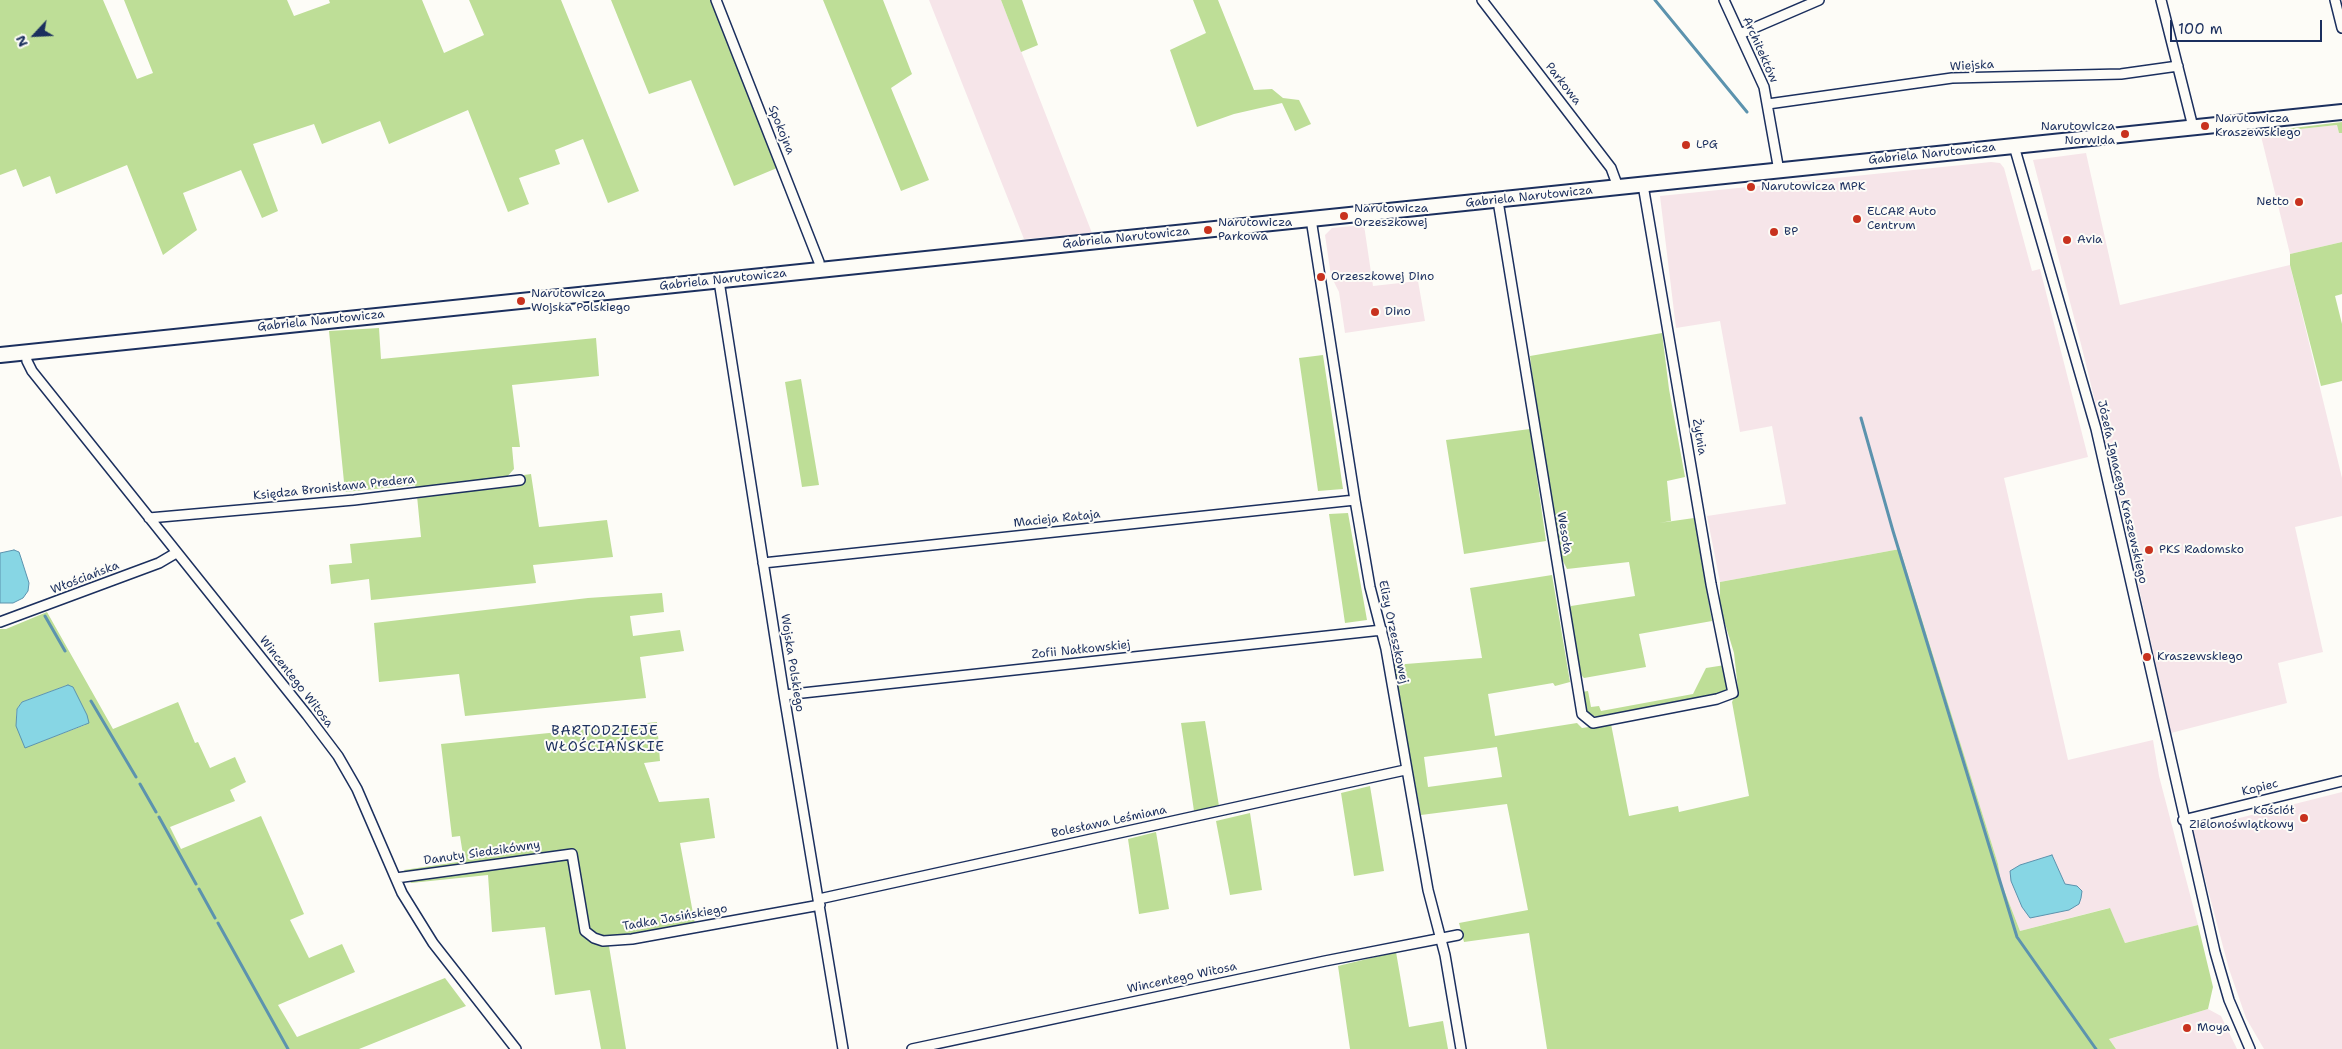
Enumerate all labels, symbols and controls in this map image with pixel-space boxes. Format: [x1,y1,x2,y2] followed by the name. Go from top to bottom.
[10,10,60,60] north arrow
[2172,10,2324,42] scale bar
[1739,15,1781,85] street label: Architektów
[2178,19,2223,39] text: 100 m
[11,33,32,50] text: N
[1950,58,1994,74] street label: Wiejska
[1542,60,1584,108] street label: Parkowa
[765,103,797,157] street label: Spokojna
[2215,112,2301,140] place label: Narutowicza Kraszewskiego
[2041,120,2115,148] place label: Narutowicza Norwida
[2199,120,2211,132] marker: Narutowicza Kraszewskiego
[2119,128,2131,140] marker: Narutowicza Norwida
[1696,138,1718,152] place label: LPG
[1680,139,1692,151] marker: LPG
[1868,140,1996,168] street label: Gabriela Narutowicza
[1761,180,1866,194] place label: Narutowicza MPK
[1745,181,1757,193] marker: Narutowicza MPK
[1465,183,1593,211] street label: Gabriela Narutowicza
[2256,195,2289,209] place label: Netto
[2293,196,2305,208] marker: Netto
[1354,202,1428,230] place label: Narutowicza Orzeszkowej
[1867,205,1936,233] place label: ELCAR Auto Centrum
[1338,210,1350,222] marker: Narutowicza Orzeszkowej
[1851,213,1863,225] marker: ELCAR Auto Centrum
[1218,216,1292,244] place label: Narutowicza Parkowa
[1062,224,1190,252] street label: Gabriela Narutowicza
[1202,224,1214,236] marker: Narutowicza Parkowa
[1784,225,1798,239] place label: BP
[1768,226,1780,238] marker: BP
[2077,233,2103,247] place label: Avia
[2061,234,2073,246] marker: Avia
[659,266,787,294] street label: Gabriela Narutowicza
[1331,270,1434,284] place label: Orzeszkowej Dino
[1315,271,1327,283] marker: Orzeszkowej Dino
[531,287,630,315] place label: Narutowicza Wojska Polskiego
[515,295,527,307] marker: Narutowicza Wojska Polskiego
[1385,305,1411,319] place label: Dino
[1369,306,1381,318] marker: Dino
[257,307,385,335] street label: Gabriela Narutowicza
[2094,399,2150,585] street label: Józefa Ignacego Kraszewskiego
[1689,418,1709,456] street label: Żytnia
[253,472,415,504] street label: Księdza Bronisława Predera
[1013,507,1101,531] street label: Macieja Rataja
[1553,511,1575,555] street label: Wesoła
[2159,543,2244,557] place label: PKS Radomsko
[2143,544,2155,556] marker: PKS Radomsko
[49,558,121,598] street label: Włościańska
[1375,579,1411,685] street label: Elizy Orzeszkowej
[777,613,807,713] street label: Wojska Polskiego
[256,633,336,731] street label: Wincentego Witosa
[1031,638,1131,662] street label: Zofii Nałkowskiej
[2157,650,2243,664] place label: Kraszewskiego
[2141,651,2153,663] marker: Kraszewskiego
[543,723,667,756] district label: BARTODZIEJE WŁOŚCIAŃSKIE
[2240,777,2280,799] street label: Kopiec
[1050,803,1168,841] street label: Bolesława Leśmiana
[2189,804,2294,832] place label: Kościół Zielonoświątkowy
[2298,812,2310,824] marker: Kościół Zielonoświątkowy
[423,838,541,868] street label: Danuty Siedzikówny
[621,902,729,934] street label: Tadka Jasińskiego
[1126,959,1238,997] street label: Wincentego Witosa
[2197,1021,2230,1035] place label: Moya
[2181,1022,2193,1034] marker: Moya

